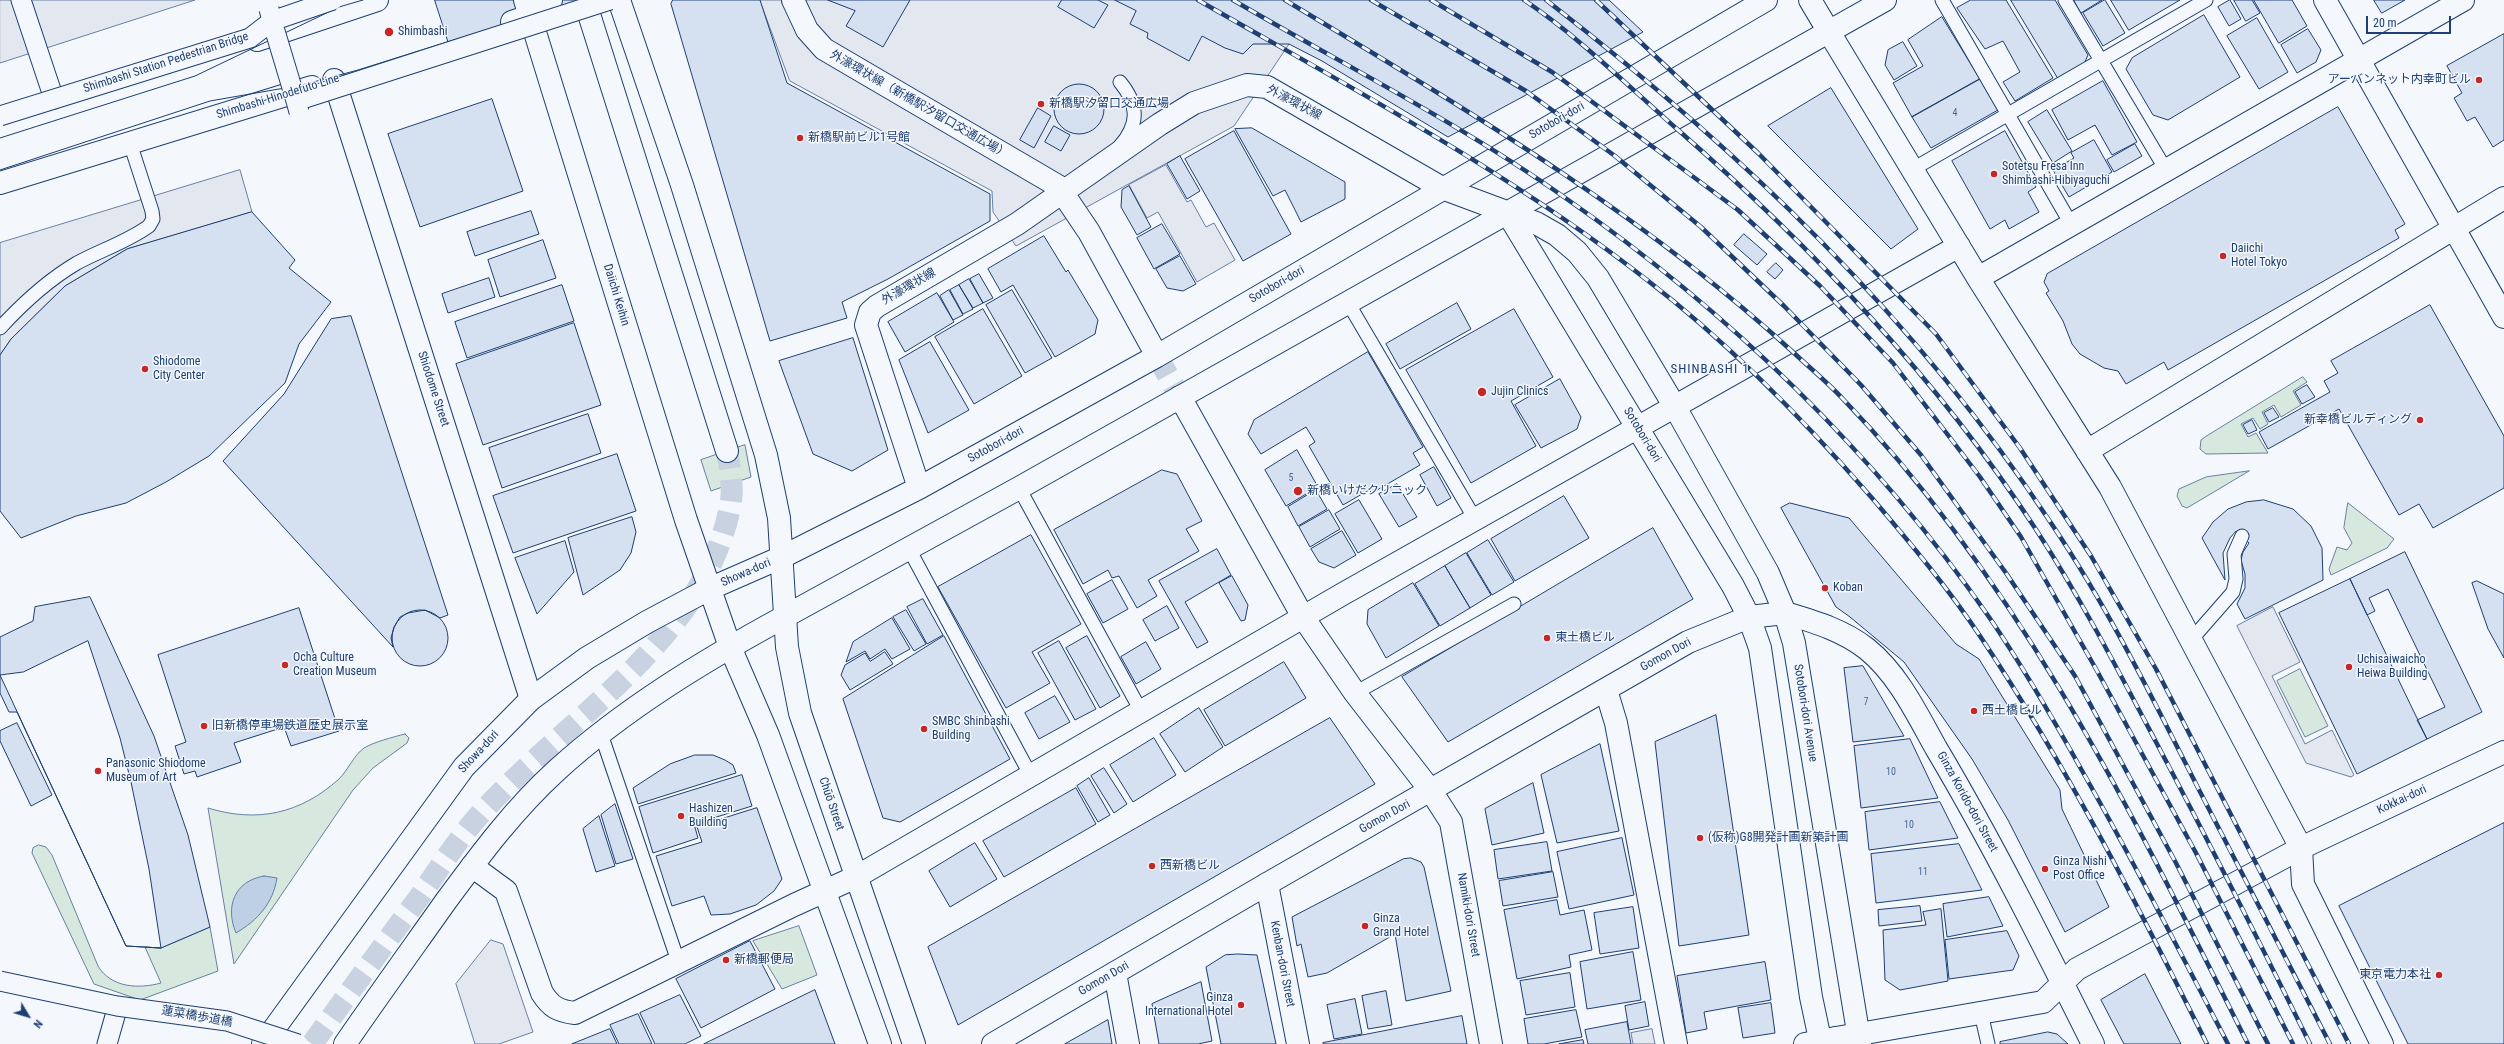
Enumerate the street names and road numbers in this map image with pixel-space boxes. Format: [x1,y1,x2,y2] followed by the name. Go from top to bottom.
[82,29,250,97] street label: Shimbashi Station Pedestrian Bridge
[827,48,1011,162] street label: 外濠環状線（新橋駅汐留口交通広場）
[215,71,341,123] street label: Shimbashi-Hinodefuto Line
[1264,83,1324,123] street label: 外濠環状線
[1527,99,1587,143] street label: Sotobori-dori
[600,262,632,328] street label: Daiichi Keihin
[1247,263,1307,307] street label: Sotobori-dori
[879,266,939,308] street label: 外濠環状線
[414,350,452,428] street label: Shiodome Street
[1620,405,1664,465] street label: Sotobori-dori
[966,424,1026,466] street label: Sotobori-dori
[719,556,773,590] street label: Showa-dori
[1638,635,1694,675] street label: Gomon Dori
[1790,663,1820,763] street label: Sotobori-dori Avenue
[456,728,502,776] street label: Showa-dori
[1933,749,2001,855] street label: Ginza Korido-dori Street
[815,776,847,832] street label: Chūō Street
[2375,782,2429,818] street label: Kokkai-dori
[1357,797,1413,837] street label: Gomon Dori
[1453,872,1483,958] street label: Namiki-dori Street
[1267,920,1297,1008] street label: Kenban-dori Street
[1076,959,1132,999] street label: Gomon Dori
[160,1004,234,1030] street label: 蓮菜橋歩道橋

